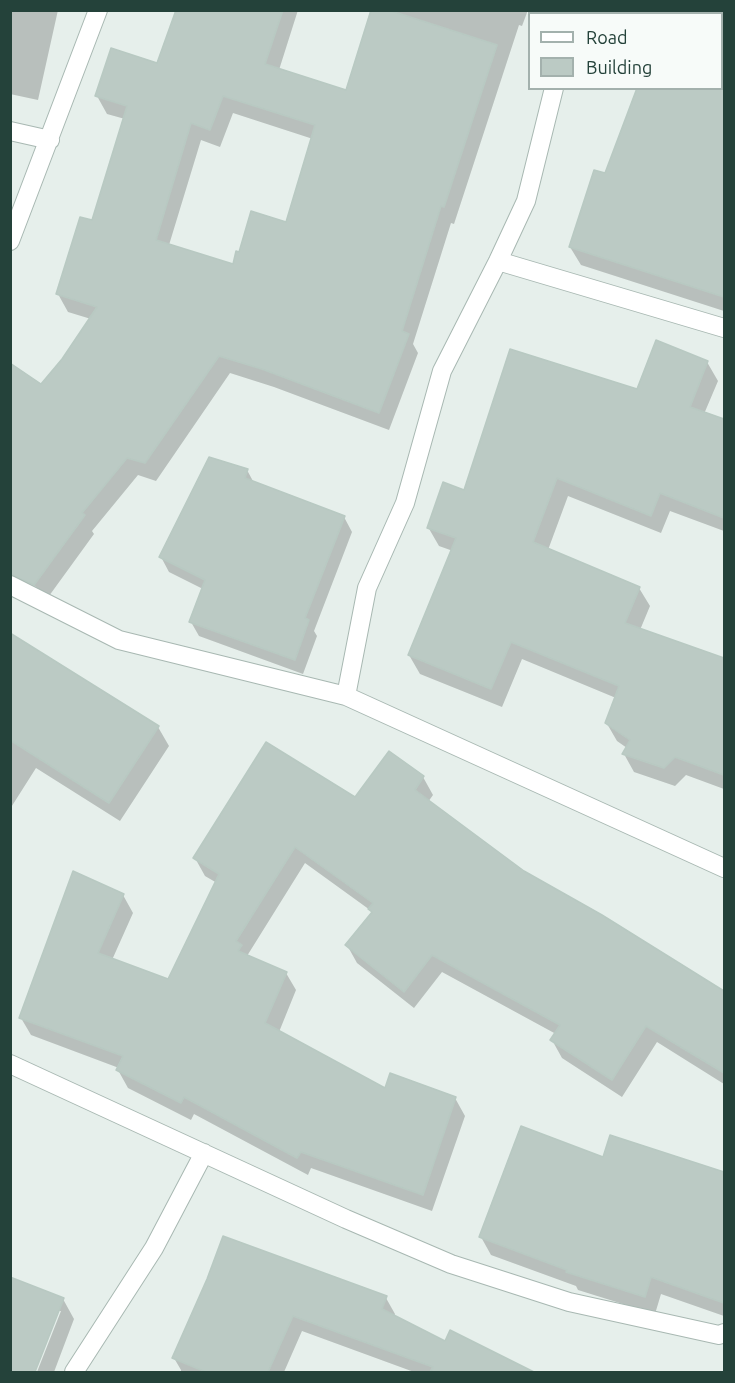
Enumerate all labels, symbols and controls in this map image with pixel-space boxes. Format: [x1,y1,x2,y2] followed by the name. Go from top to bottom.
[528,12,723,90] legend
[586,27,628,47] text: Road
[586,57,652,77] text: Building

